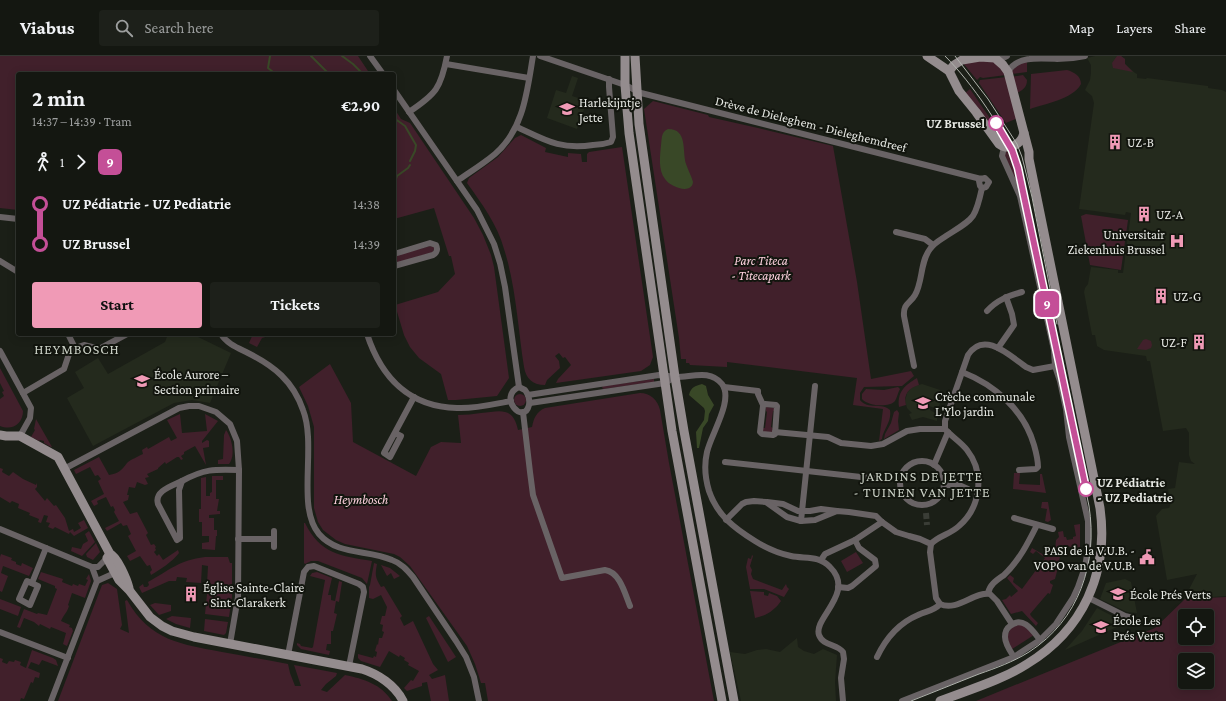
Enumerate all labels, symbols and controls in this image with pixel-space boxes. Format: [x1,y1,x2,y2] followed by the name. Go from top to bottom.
[99,10,379,46] search box
[20,17,75,38] text: Viabus
[113,17,135,39] icon: search
[145,20,213,36] text: Search here
[1069,20,1094,36] text: Map
[1116,20,1153,36] text: Layers
[1175,20,1206,36] text: Share
[32,86,85,111] text: 2 min
[714,93,909,155] street label: Drève de Dieleghem - Dieleghemdreef
[578,95,640,125] place label: Harlekijntje Jette
[341,98,380,114] text: €2.90
[558,100,576,118] school or university icon: Harlekijntje Jette
[32,114,132,129] text: 14:37 – 14:39 · Tram
[988,115,1004,131] marker: UZ Brussel
[926,116,985,131] place label: UZ Brussel
[1106,133,1124,151] building icon: UZ-B
[1127,135,1154,150] place label: UZ-B
[32,151,54,173] icon: walk
[70,151,92,173] icon: forward
[106,154,114,170] text: 9
[60,155,64,170] text: 1
[62,196,231,212] text: UZ Pédiatrie - UZ Pediatrie
[353,197,380,212] text: 14:38
[1135,205,1153,223] building icon: UZ-A
[1156,207,1184,222] place label: UZ-A
[1068,227,1166,257] place label: Universitair Ziekenhuis Brussel
[1168,232,1186,250] hospital icon: Universitair Ziekenhuis Brussel
[62,236,130,252] text: UZ Brussel
[353,237,380,252] text: 14:39
[731,253,792,283] park label: Parc Titeca - Titecapark
[32,282,202,328] button: Start
[210,282,380,328] button: Tickets
[1152,287,1170,305] building icon: UZ-G
[1173,289,1201,304] place label: UZ-G
[1034,291,1060,317] line badge: 9
[1043,296,1051,312] text: 9
[1190,333,1208,351] building icon: UZ-F
[1161,335,1188,350] place label: UZ-F
[34,341,120,357] district label: HEYMBOSCH
[154,367,240,397] place label: École Aurore – Section primaire
[133,372,151,390] school or university icon: École Aurore – Section primaire
[935,389,1035,420] place label: Crèche communale L'Ylo jardin
[914,394,932,412] school or university icon: Crèche communale L'Ylo jardin
[853,468,991,500] district label: JARDINS DE JETTE - TUINEN VAN JETTE
[1097,475,1173,505] place label: UZ Pédiatrie - UZ Pediatrie
[1078,481,1094,497] marker: UZ Pédiatrie - UZ Pediatrie
[334,492,388,507] park label: Heymbosch
[1034,543,1135,573] place label: PASI de la V.U.B. - VOPO van de V.U.B.
[1138,548,1156,566] public building icon: PASI de la V.U.B. - VOPO van de V.U.B.
[203,580,304,610] place label: Église Sainte-Claire - Sint-Clarakerk
[182,585,200,603] building icon: Église Sainte-Claire - Sint-Clarakerk
[1109,585,1127,603] school or university icon: École Prés Verts
[1130,587,1211,602] place label: École Prés Verts
[1178,609,1214,689] map controls
[1178,609,1214,645] button: locate
[1113,613,1164,643] place label: École Les Prés Verts
[1092,618,1110,636] school or university icon: École Les Prés Verts
[1178,653,1214,689] button: layers

